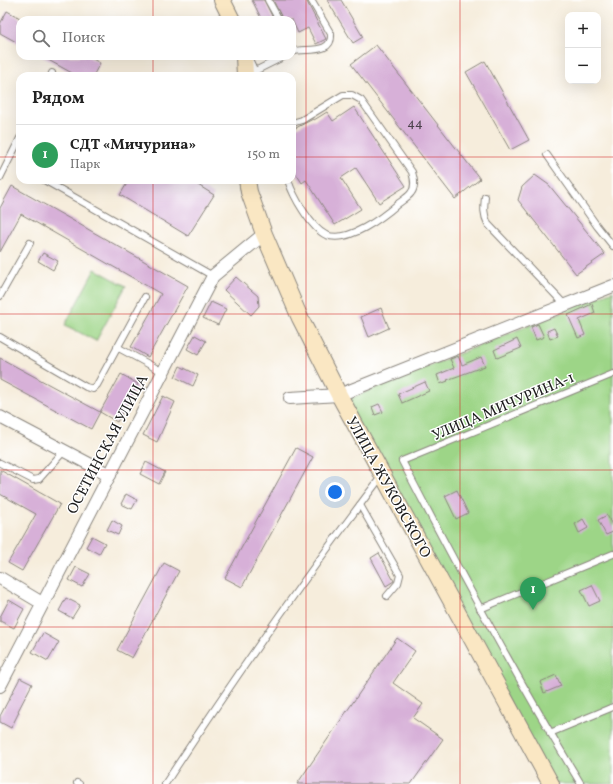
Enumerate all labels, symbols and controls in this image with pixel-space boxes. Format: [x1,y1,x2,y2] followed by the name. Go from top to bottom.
[565,12,601,84] map controls
[565,12,601,48] button: +
[16,16,296,60] search box
[30,27,52,49] icon: search
[62,28,105,49] text: Поиск
[565,48,601,84] button: −
[32,87,85,110] text: Рядом
[407,115,423,133] house number: 44
[70,135,196,156] text: СДТ «Мичурина»
[42,146,48,164] text: 1
[247,146,280,164] text: 150 m
[70,156,100,174] text: Парк
[429,368,578,447] street label: УЛИЦА МИЧУРИНА-1
[63,371,154,518] street label: ОСЕТИНСКАЯ УЛИЦА
[340,413,435,562] street label: УЛИЦА ЖУКОВСКОГО
[325,482,345,502] your location
[520,577,546,610] pin: 1

